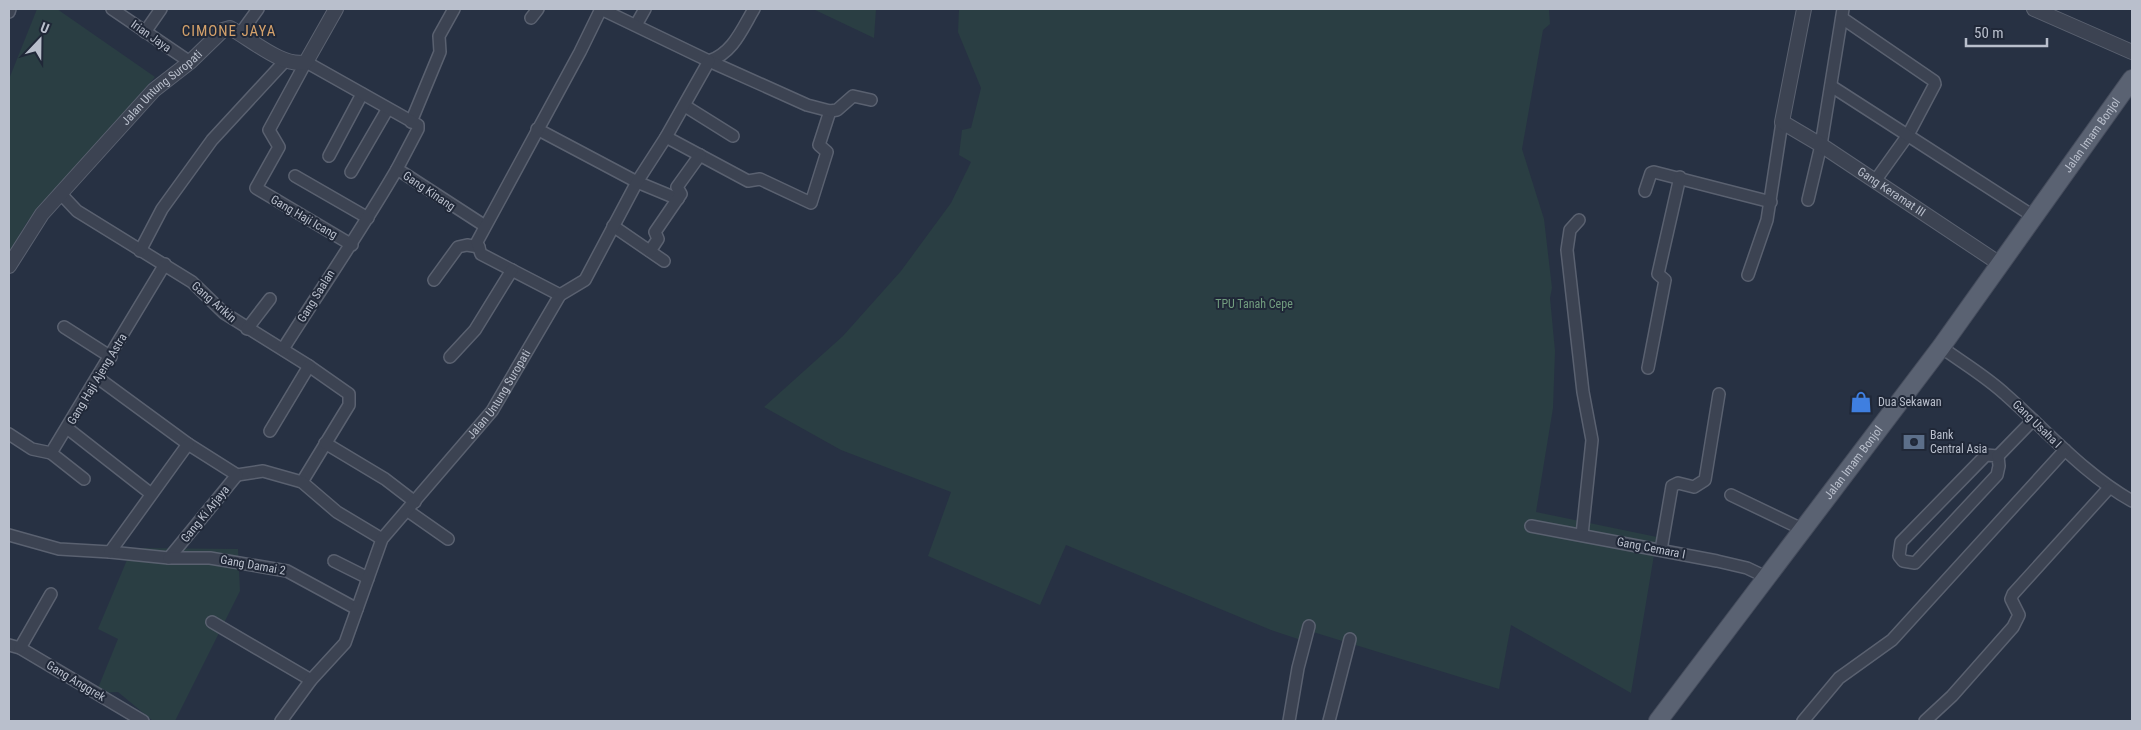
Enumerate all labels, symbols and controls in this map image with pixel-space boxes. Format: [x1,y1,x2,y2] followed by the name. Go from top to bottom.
[15,15,65,65] north arrow
[1966,15,2047,47] scale bar
[128,17,174,55] street label: Irian Jaya
[38,19,52,37] text: U
[182,22,276,40] district label: CIMONE JAYA
[1974,24,2004,42] text: 50 m
[119,47,205,128] street label: Jalan Untung Suropati
[2061,95,2123,175] street label: Jalan Imam Bonjol
[1855,164,1928,219] street label: Gang Keramat III
[400,168,458,214] street label: Gang Kinang
[268,192,340,242] street label: Gang Haji Icang
[294,267,338,325] street label: Gang Saalan
[189,279,239,325] street label: Gang Arikin
[1215,297,1293,311] park label: TPU Tanah Cepe
[64,331,130,427] street label: Gang Haji Ajeng Astra
[464,347,534,442] street label: Jalan Untung Suropati
[1848,389,1874,415] shop icon: Dua Sekawan
[1878,395,1942,409] place label: Dua Sekawan
[2010,397,2064,451] street label: Gang Usaha I
[1821,423,1886,502] street label: Jalan Imam Bonjol
[1930,428,1988,456] place label: Bank Central Asia
[1901,429,1927,455] bank icon: Bank Central Asia
[178,483,232,545] street label: Gang Ki Arjaya
[1616,535,1686,561] street label: Gang Cemara I
[219,552,287,578] street label: Gang Damai 2
[44,658,109,704] street label: Gang Anggrek

